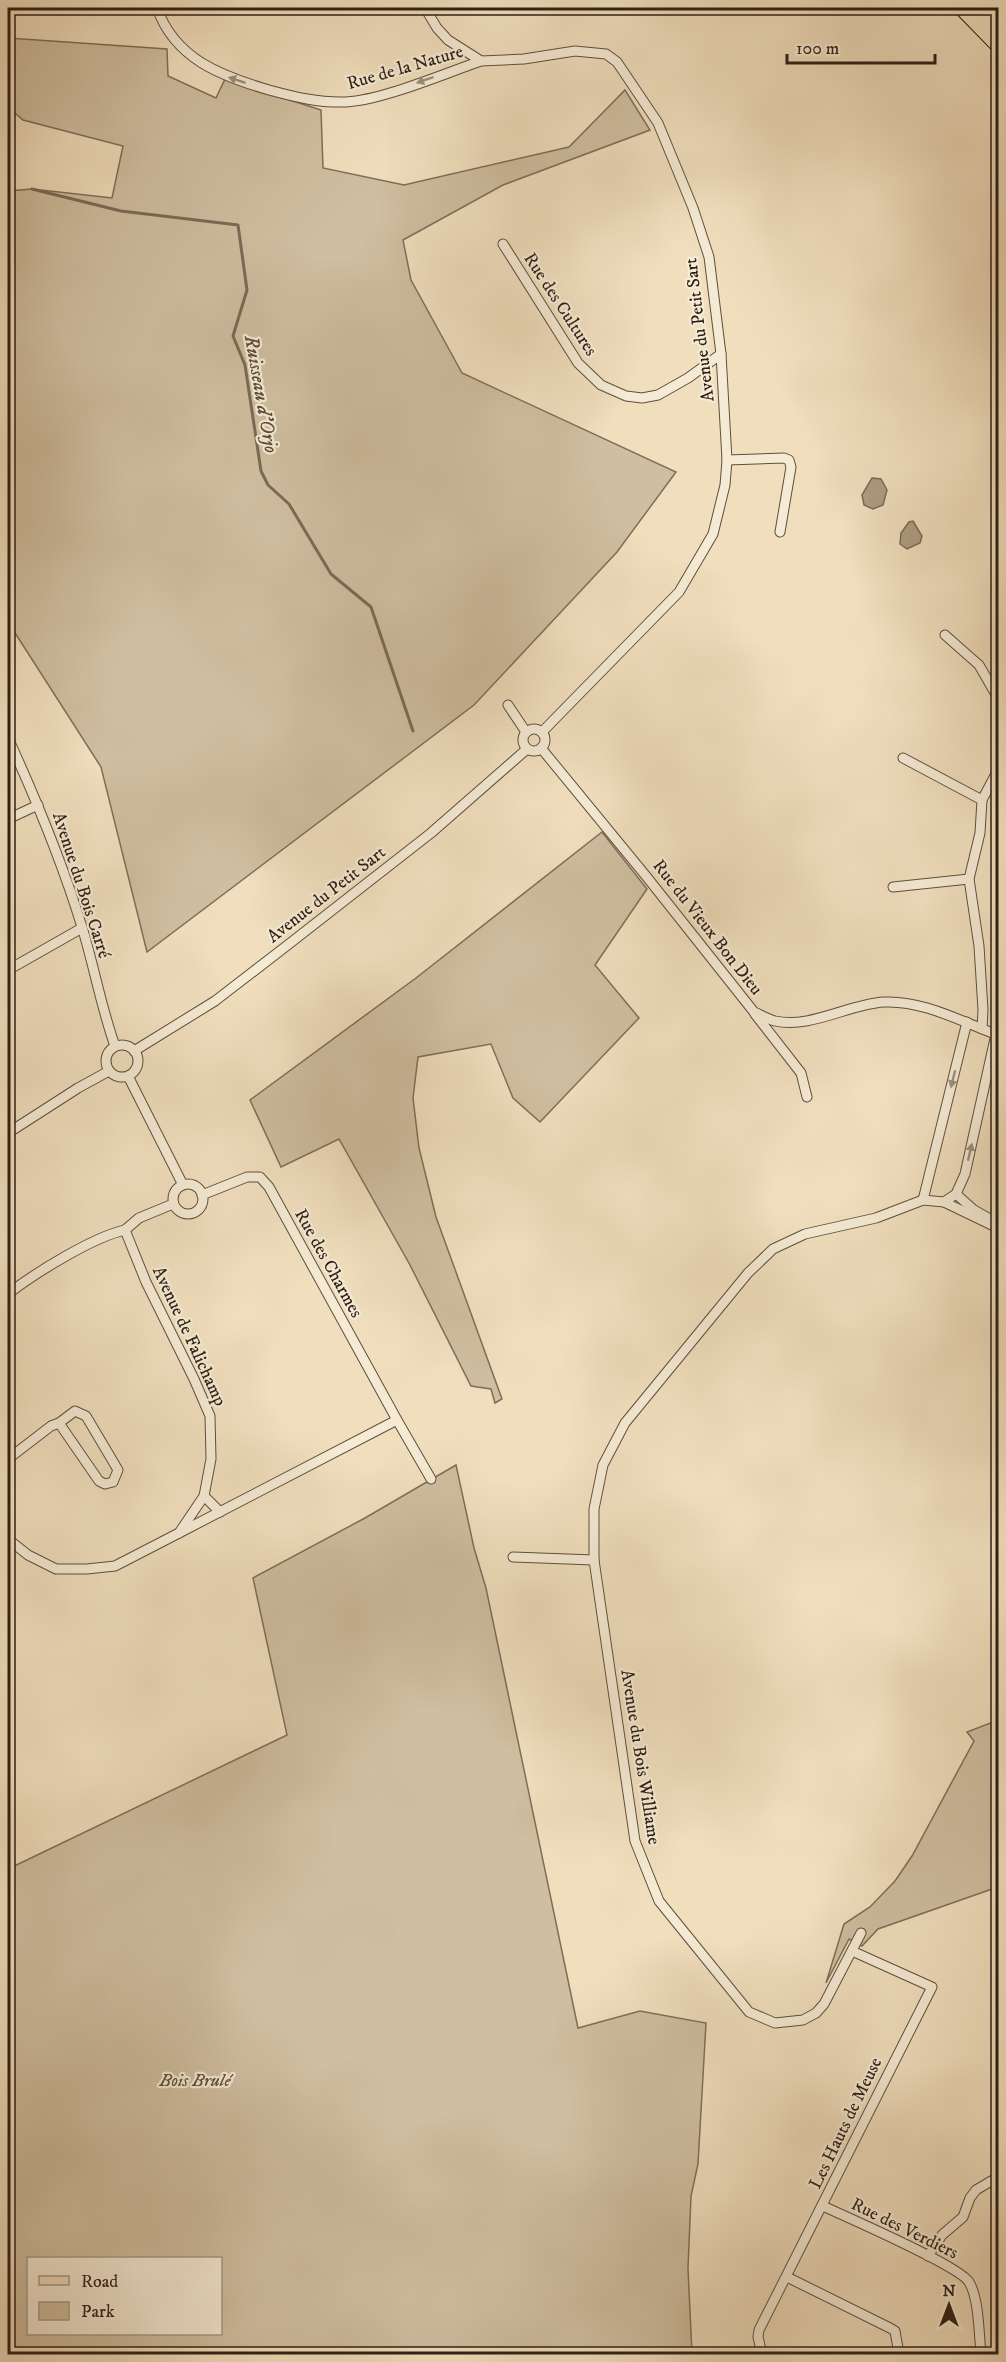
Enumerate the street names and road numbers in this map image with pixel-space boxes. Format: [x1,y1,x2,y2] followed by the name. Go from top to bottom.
[345,41,466,95] street label: Rue de la Nature
[519,249,602,360] street label: Rue des Cultures
[680,257,720,403] street label: Avenue du Petit Sart
[47,809,115,962] street label: Avenue du Bois Carré
[263,842,390,948] street label: Avenue du Petit Sart
[647,855,767,1000] street label: Rue du Vieux Bon Dieu
[289,1205,367,1322] street label: Rue des Charmes
[147,1263,231,1410] street label: Avenue de Falichamp
[615,1668,665,1846] street label: Avenue du Bois Williame
[805,2054,887,2193] street label: Les Hauts de Meuse
[847,2193,962,2264] street label: Rue des Verdiers

